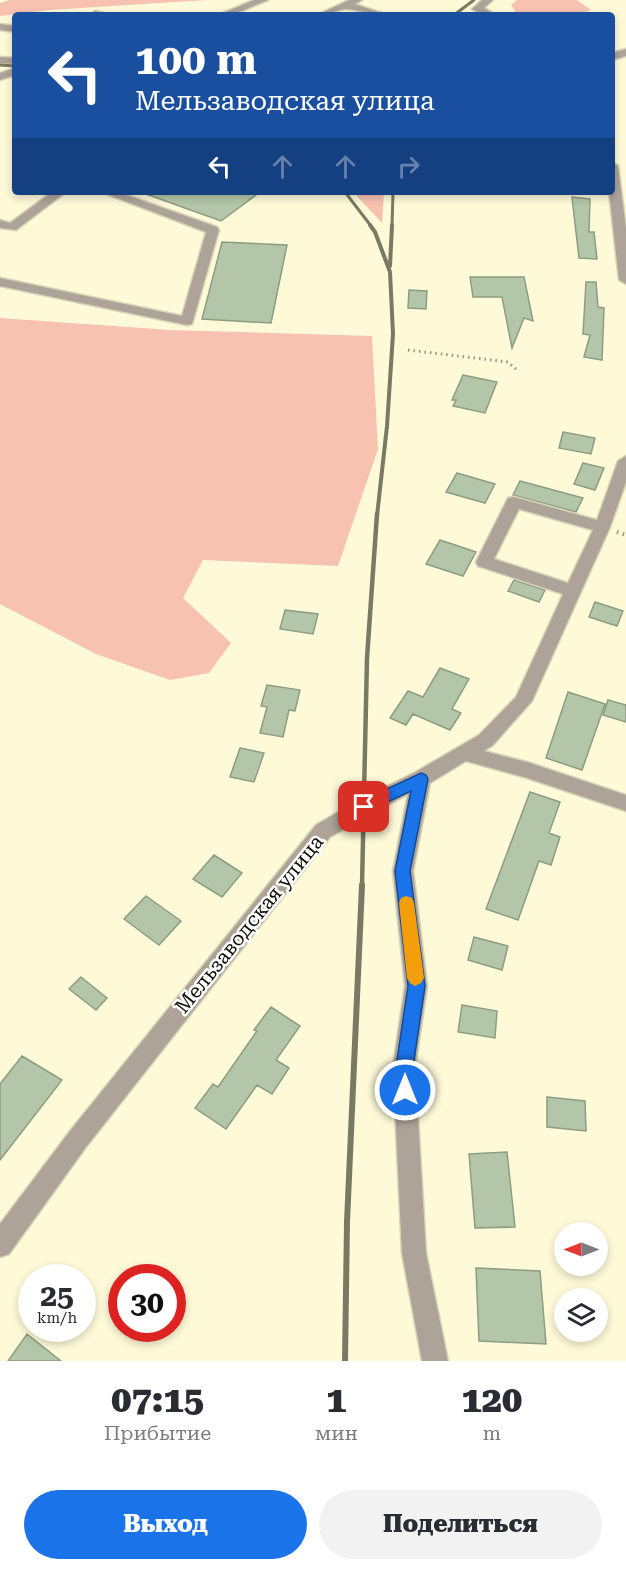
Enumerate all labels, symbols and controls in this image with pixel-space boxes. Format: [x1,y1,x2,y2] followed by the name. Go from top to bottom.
[135,35,257,84] text: 100 m
[36,36,114,114] icon: left
[135,85,435,117] text: Мельзаводская улица
[203,150,236,183] icon: left
[266,150,299,183] icon: ahead
[329,150,362,183] icon: ahead
[392,150,425,183] icon: right
[338,781,389,832] pin
[347,790,380,823] icon: arrive
[170,830,328,1018] street label: Мельзаводская улица
[373,1058,437,1122] position arrow
[554,1222,608,1276] north arrow
[554,1222,608,1342] map controls
[108,1264,186,1342] speed limit sign: 30
[40,1278,74,1313] text: 25
[554,1288,608,1342] button: layers
[37,1309,77,1327] text: km/h
[111,1379,204,1421] text: 07:15
[326,1379,346,1421] text: 1
[462,1379,522,1421] text: 120
[104,1421,211,1445] text: Прибытие
[315,1421,358,1445] text: мин
[483,1421,501,1445] text: m
[24,1490,307,1559] button: Выход
[319,1490,602,1559] button: Поделиться

